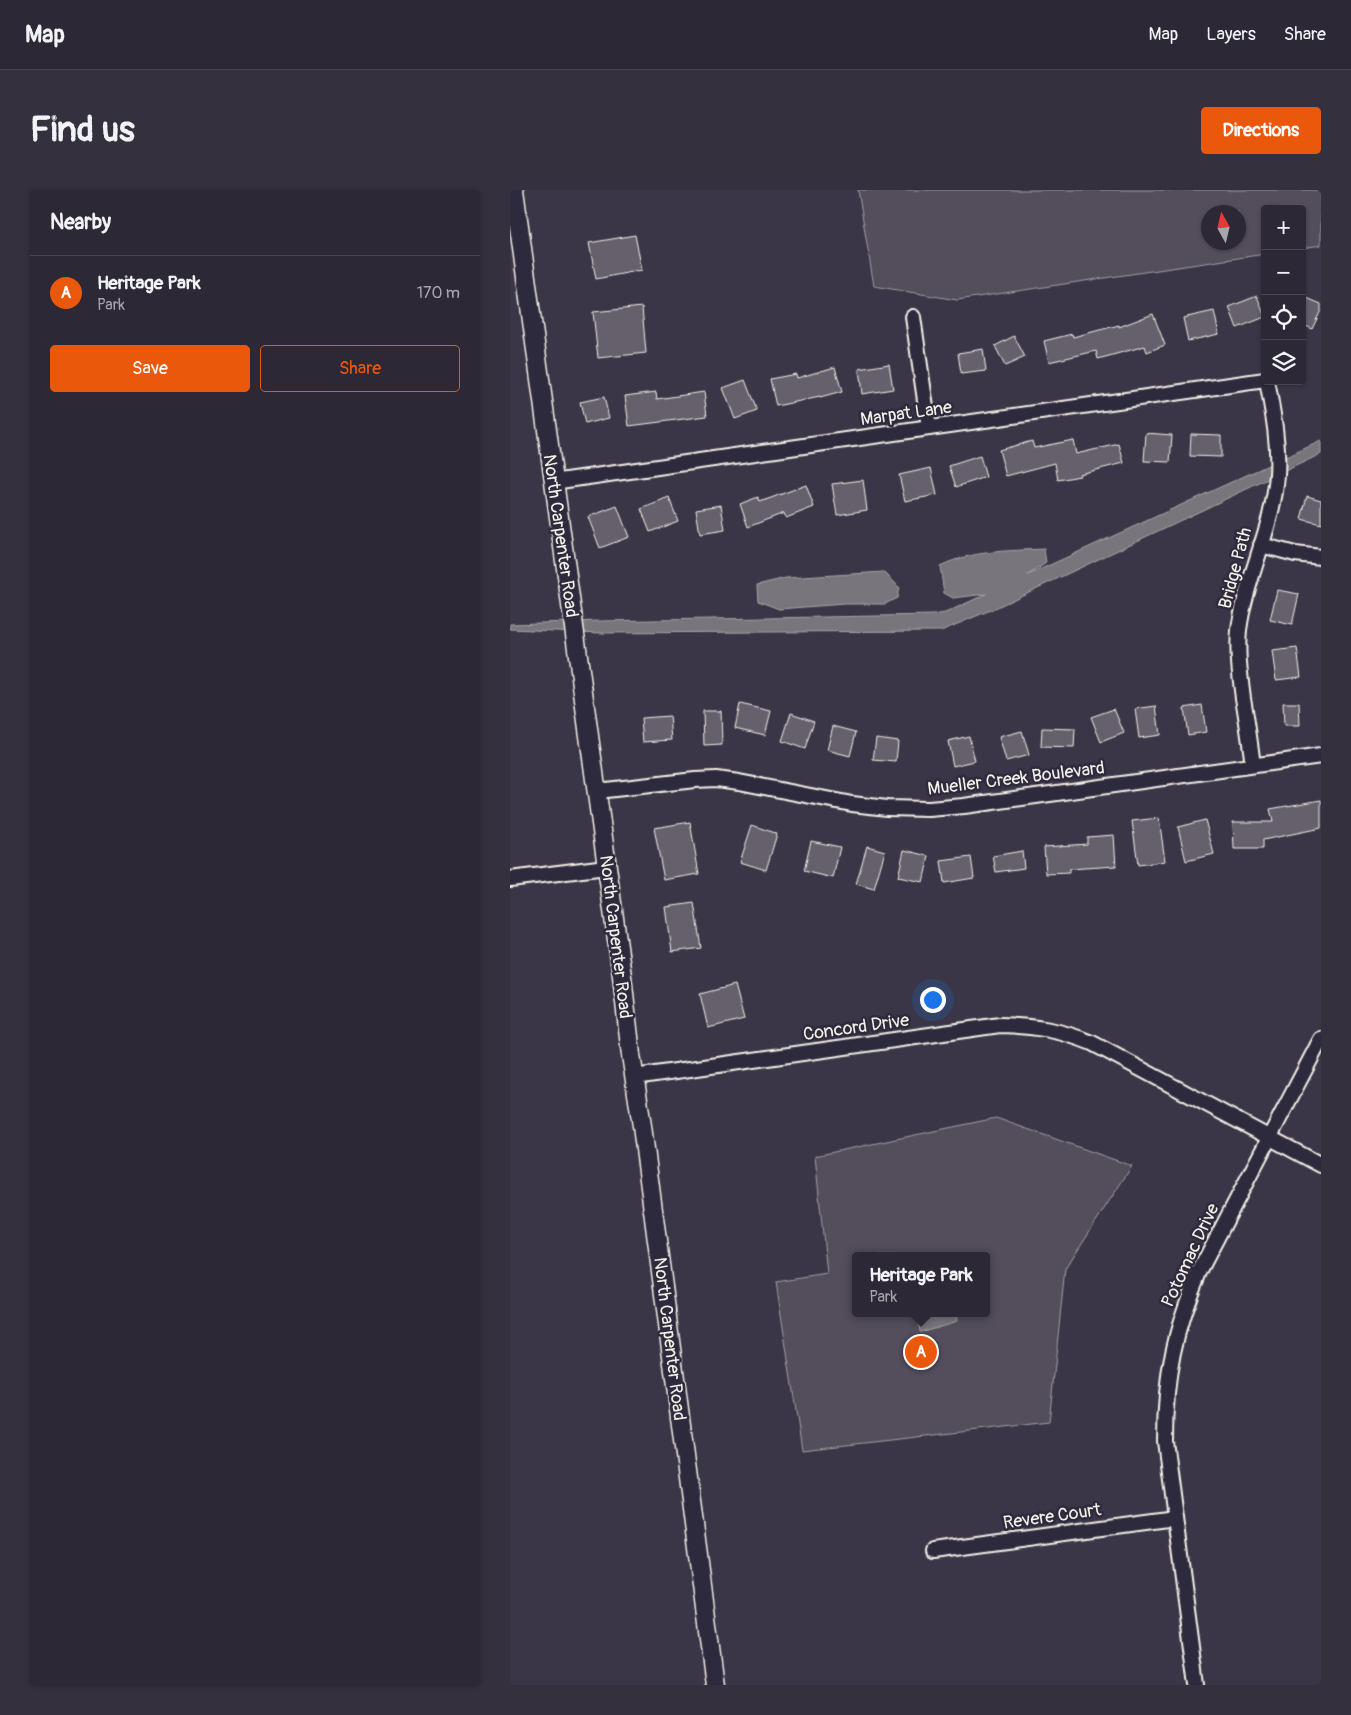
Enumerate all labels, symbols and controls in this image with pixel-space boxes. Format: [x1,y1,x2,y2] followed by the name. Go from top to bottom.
[25,20,65,49] text: Map
[1149,23,1178,46] text: Map
[1206,23,1256,46] text: Layers
[1284,23,1326,46] text: Share
[1201,107,1321,154] button: Directions
[30,108,135,152] text: Find us
[1201,205,1246,250] north arrow
[1261,205,1306,385] map controls
[1261,205,1306,250] button: +
[50,209,111,236] text: Nearby
[1261,250,1306,295] button: −
[97,271,201,295] text: Heritage Park
[61,283,71,303] text: A
[417,283,460,303] text: 170 m
[97,295,125,315] text: Park
[1261,295,1306,340] button: locate
[1261,340,1306,385] button: layers
[50,345,250,392] button: Save
[260,345,460,392] button: Share
[859,396,953,431] street label: Marpat Lane
[538,453,583,619] street label: North Carpenter Road
[1214,525,1257,611] street label: Bridge Path
[926,756,1106,801] street label: Mueller Creek Boulevard
[594,854,637,1020] street label: North Carpenter Road
[920,987,946,1013] your location
[802,1009,911,1046] street label: Concord Drive
[1156,1200,1225,1311] street label: Potomac Drive
[852,1252,990,1317] popup
[648,1256,691,1422] street label: North Carpenter Road
[869,1263,973,1287] text: Heritage Park
[869,1287,897,1307] text: Park
[905,1333,937,1371] pin: A
[1002,1498,1103,1535] street label: Revere Court

